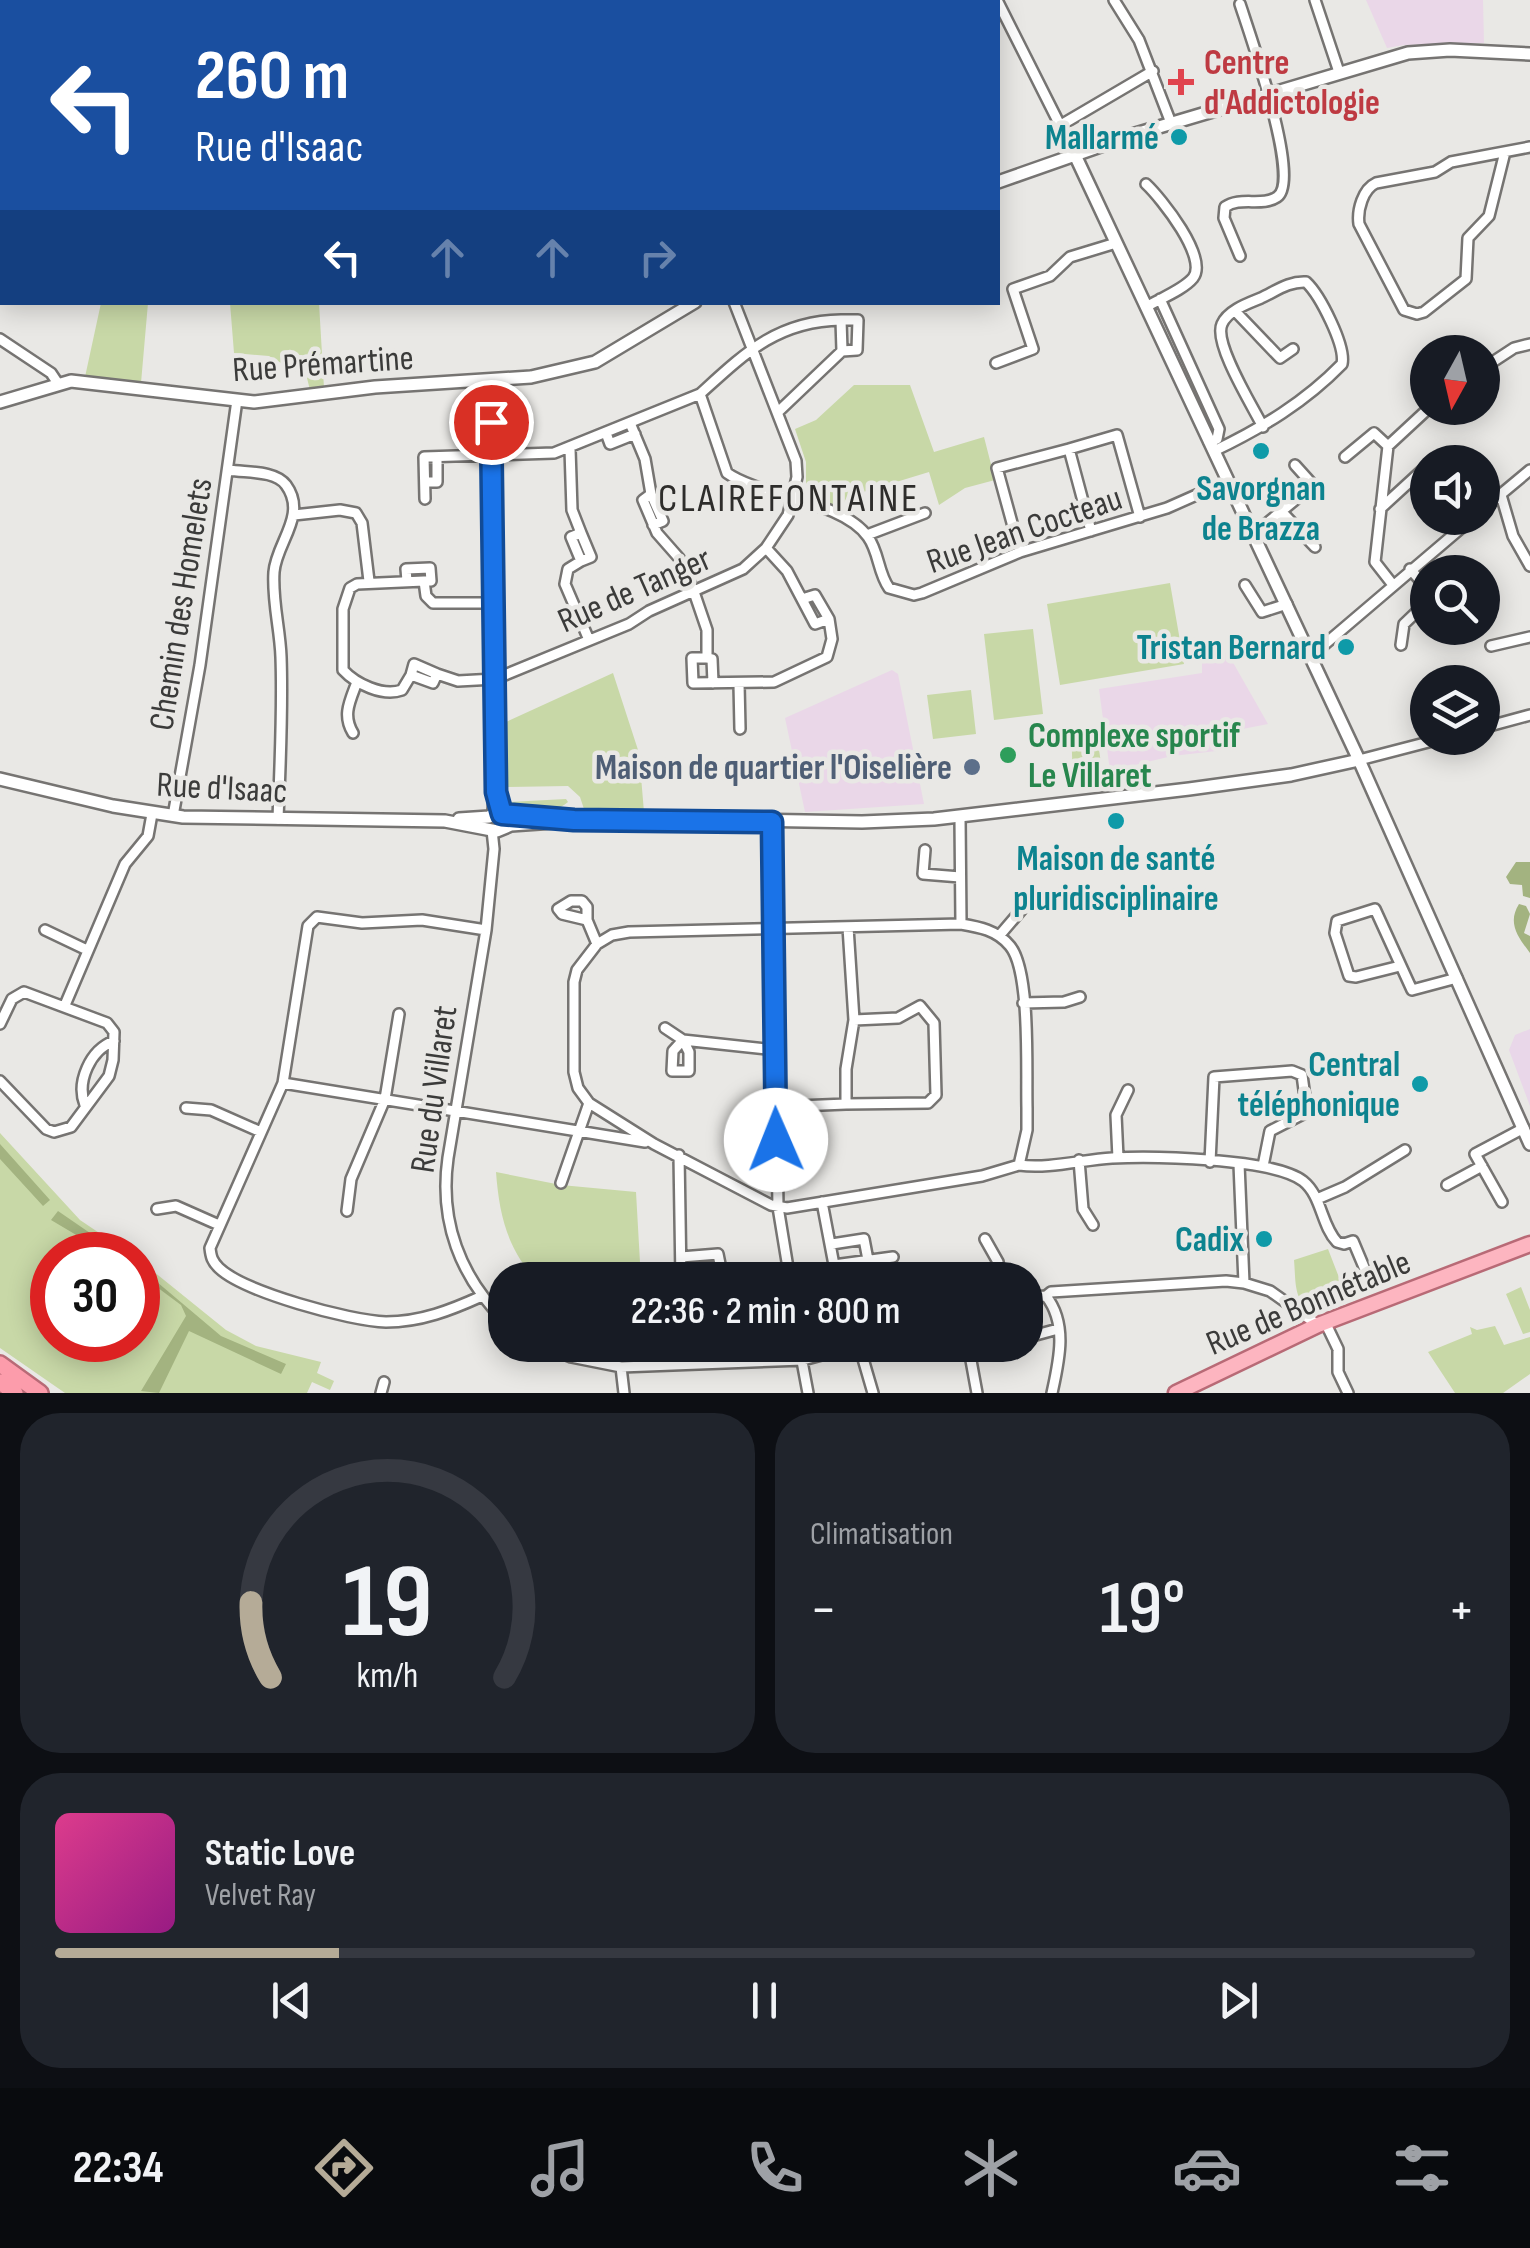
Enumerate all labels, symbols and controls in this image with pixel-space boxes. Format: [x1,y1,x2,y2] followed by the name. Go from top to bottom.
[195,35,349,119] text: 260 m
[30,40,160,170] icon: left
[1204,42,1380,125] place label: Centre d'Addictologie
[1168,69,1194,95] marker: Centre d'Addictologie
[1045,117,1159,160] place label: Mallarmé
[195,120,363,175] text: Rue d'Isaac
[1168,126,1190,148] marker: Mallarmé
[315,230,370,285] icon: left
[420,230,475,285] icon: ahead
[525,230,580,285] icon: ahead
[630,230,685,285] icon: right
[1410,335,1500,425] north arrow
[1410,335,1500,755] map controls
[231,337,415,392] street label: Rue Prémartine
[449,380,534,465] pin
[464,395,519,450] icon: arrive
[1250,440,1272,462] marker: Savorgnan de Brazza
[1410,445,1500,535] button: sound
[1196,468,1326,551] place label: Savorgnan de Brazza
[140,475,223,733] street label: Chemin des Homelets
[658,475,920,523] district label: CLAIREFONTAINE
[921,477,1128,584] street label: Rue Jean Cocteau
[551,538,718,643] street label: Rue de Tanger
[1410,555,1500,645] button: search
[1137,627,1326,670] place label: Tristan Bernard
[1335,636,1357,658] marker: Tristan Bernard
[1410,665,1500,755] button: layers
[1028,715,1241,798] place label: Complexe sportif Le Villaret
[997,744,1019,766] marker: Complexe sportif Le Villaret
[595,747,952,790] place label: Maison de quartier l'Oiselière
[961,756,983,778] marker: Maison de quartier l'Oiselière
[155,764,288,813] street label: Rue d'Isaac
[1105,810,1127,832] marker: Maison de santé pluridisciplinaire
[1013,838,1219,921] place label: Maison de santé pluridisciplinaire
[401,1003,467,1175] street label: Rue du Villaret
[1238,1044,1400,1127] place label: Central téléphonique
[1409,1073,1431,1095] marker: Central téléphonique
[724,1088,828,1192] position arrow
[1175,1219,1244,1262] place label: Cadix
[1253,1228,1275,1250] marker: Cadix
[30,1232,160,1362] speed limit sign: 30
[1200,1241,1417,1366] street label: Rue de Bonnétable
[631,1289,900,1334] text: 22:36 · 2 min · 800 m
[810,1515,953,1554] text: Climatisation
[342,1541,433,1666] text: 19
[1100,1564,1185,1655] text: 19°
[810,1577,837,1644] text: −
[1448,1577,1475,1644] text: +
[357,1655,418,1698] text: km/h
[205,1831,355,1876] text: Static Love
[205,1876,316,1915] text: Velvet Ray
[264,1973,319,2028] icon: previous
[737,1973,792,2028] icon: pause
[1211,1973,1266,2028] icon: next
[309,2133,379,2203] icon: directions
[525,2133,595,2203] icon: music
[740,2133,810,2203] icon: phone
[956,2133,1026,2203] icon: climate
[1172,2133,1242,2203] icon: car
[1387,2133,1457,2203] icon: filters
[73,2141,163,2196] text: 22:34

